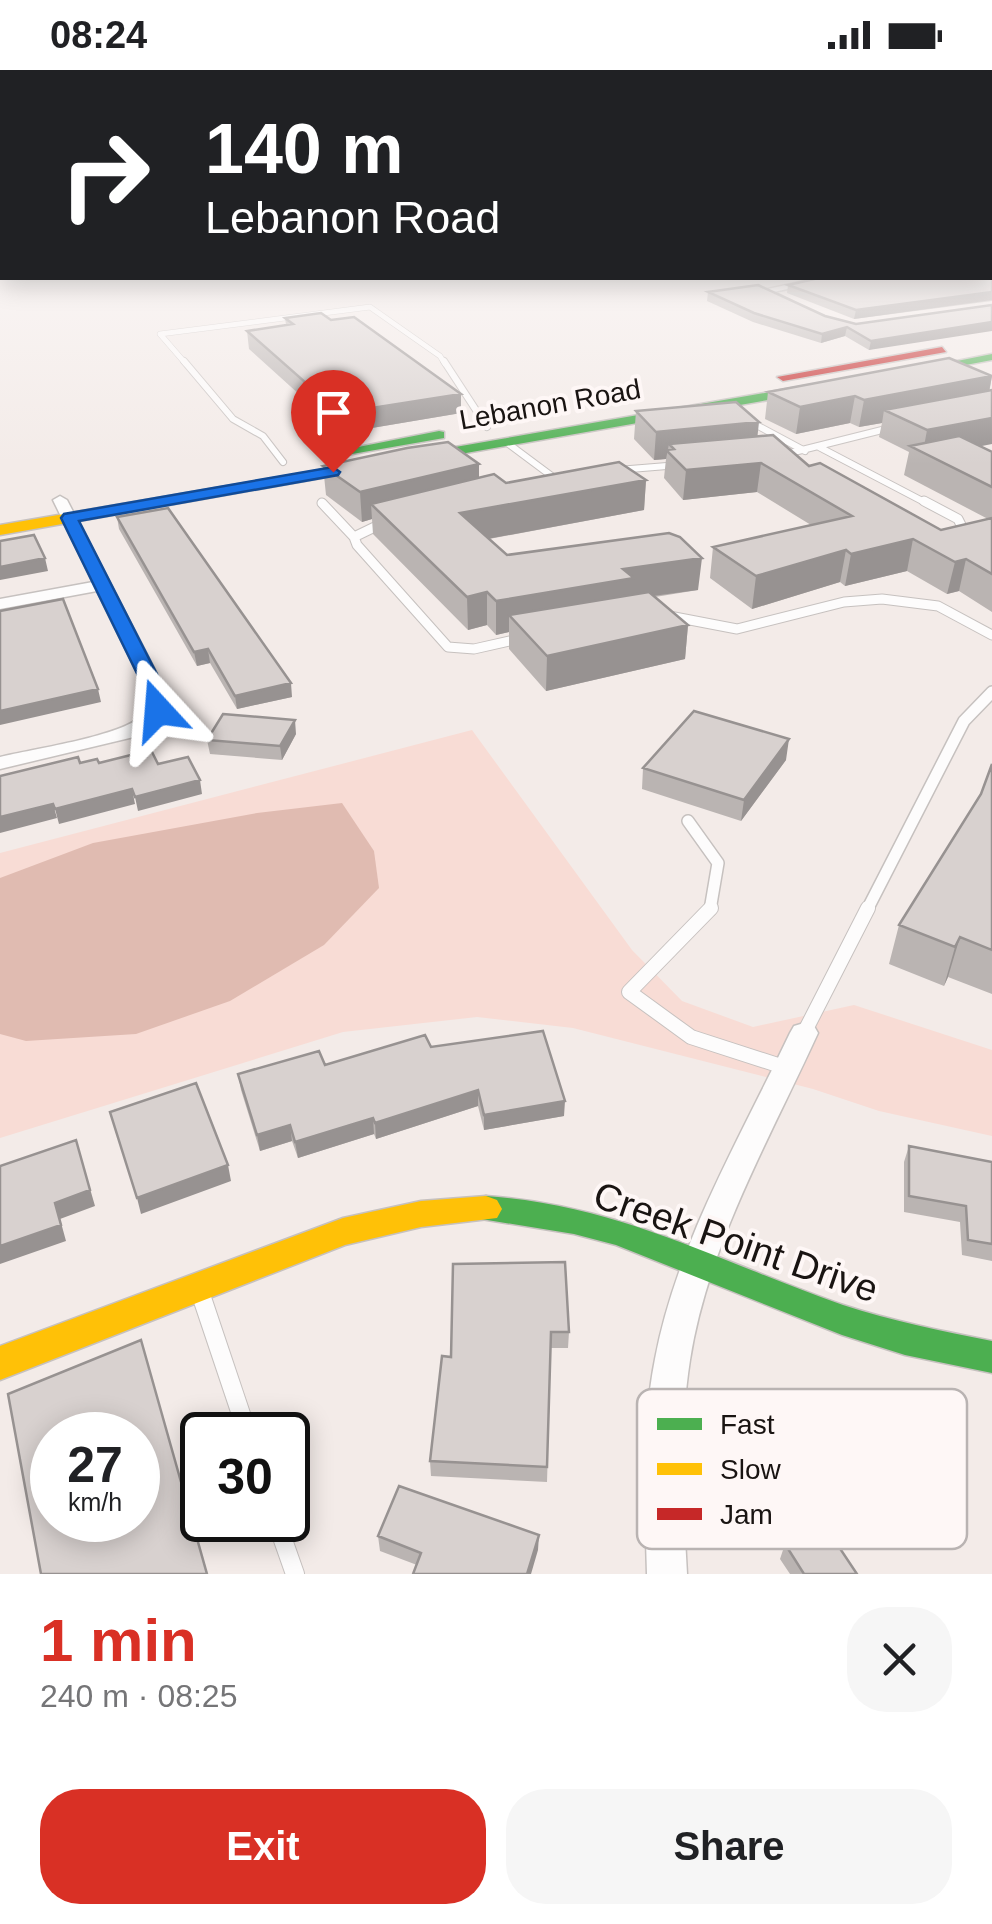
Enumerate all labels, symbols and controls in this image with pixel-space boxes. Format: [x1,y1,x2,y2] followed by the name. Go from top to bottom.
[50,14,147,56] text: 08:24
[40,110,170,240] icon: right
[205,110,403,188] text: 140 m
[205,192,500,243] text: Lebanon Road
[291,370,376,473] pin
[457,373,643,436] street label: Lebanon Road
[306,385,361,440] icon: arrive
[106,658,210,762] position arrow
[588,1174,884,1310] street label: Creek Point Drive
[637,1389,967,1549] legend
[720,1409,775,1440] text: Fast
[180,1412,310,1542] speed limit sign: 30
[67,1437,123,1493] text: 27
[720,1454,781,1485] text: Slow
[68,1488,122,1516] text: km/h
[720,1499,773,1530] text: Jam
[40,1607,197,1674] text: 1 min
[847,1607,952,1712] button: close
[40,1678,237,1714] text: 240 m · 08:25
[40,1789,486,1904] button: Exit
[506,1789,952,1904] button: Share

